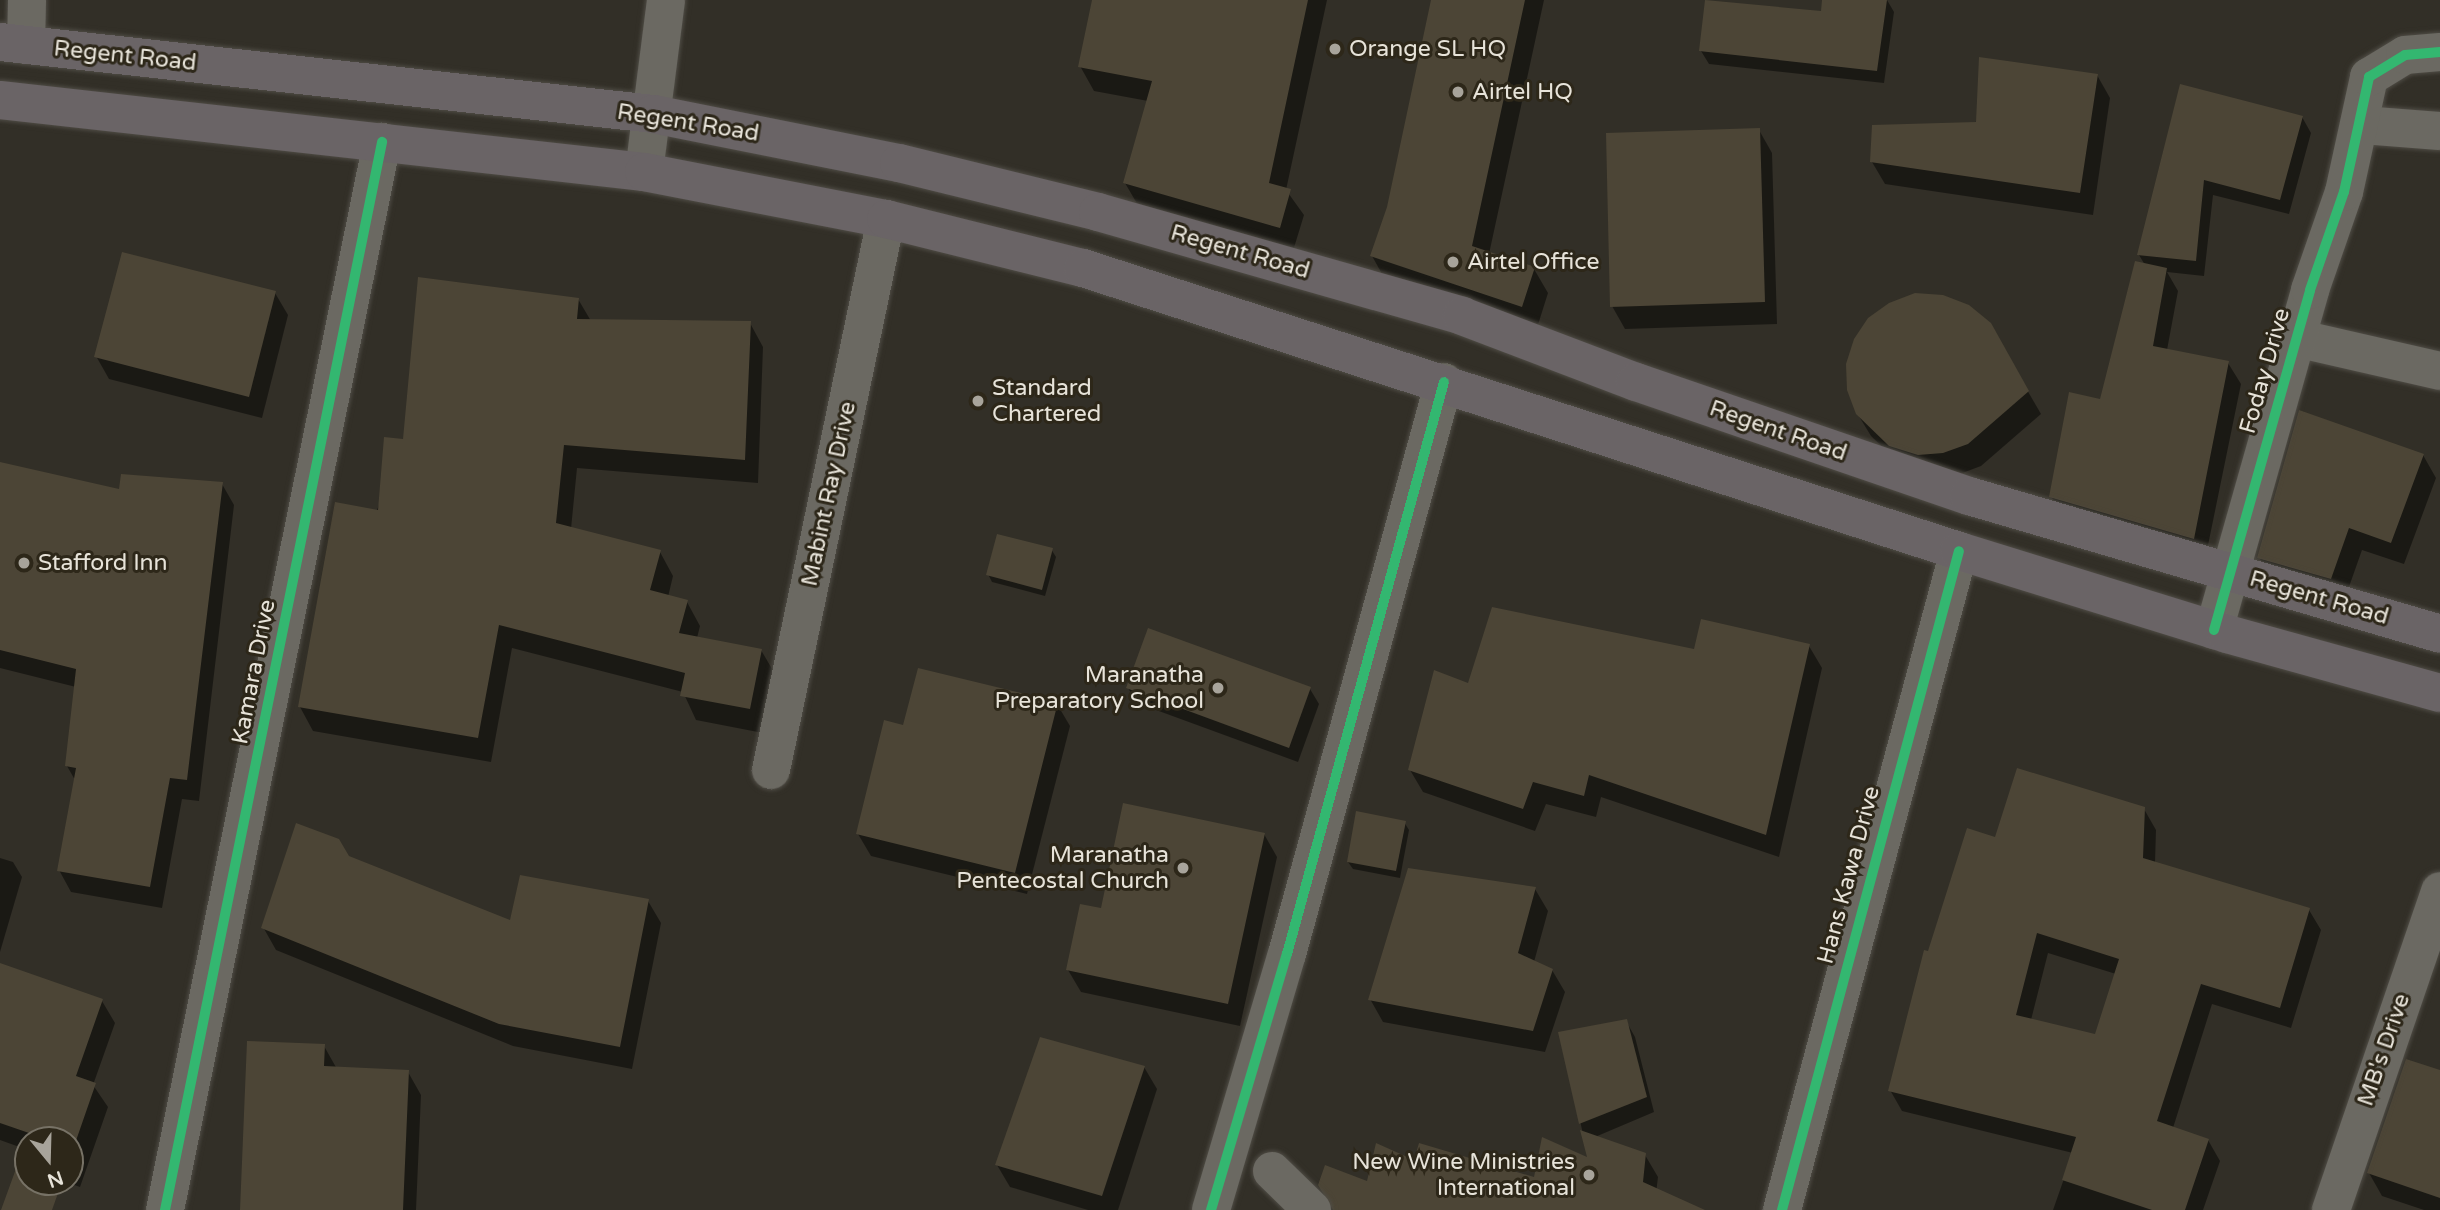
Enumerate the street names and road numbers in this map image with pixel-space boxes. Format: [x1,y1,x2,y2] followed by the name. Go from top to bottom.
[52,35,198,77] street label: Regent Road
[615,98,761,148] street label: Regent Road
[1167,219,1313,285] street label: Regent Road
[2234,305,2296,437] street label: Foday Drive
[1706,395,1850,467] street label: Regent Road
[796,399,862,589] street label: Mabint Ray Drive
[2246,565,2392,631] street label: Regent Road
[226,597,282,747] street label: Kamara Drive
[1812,783,1886,967] street label: Hans Kawa Drive
[2352,990,2416,1110] street label: MB's Drive

